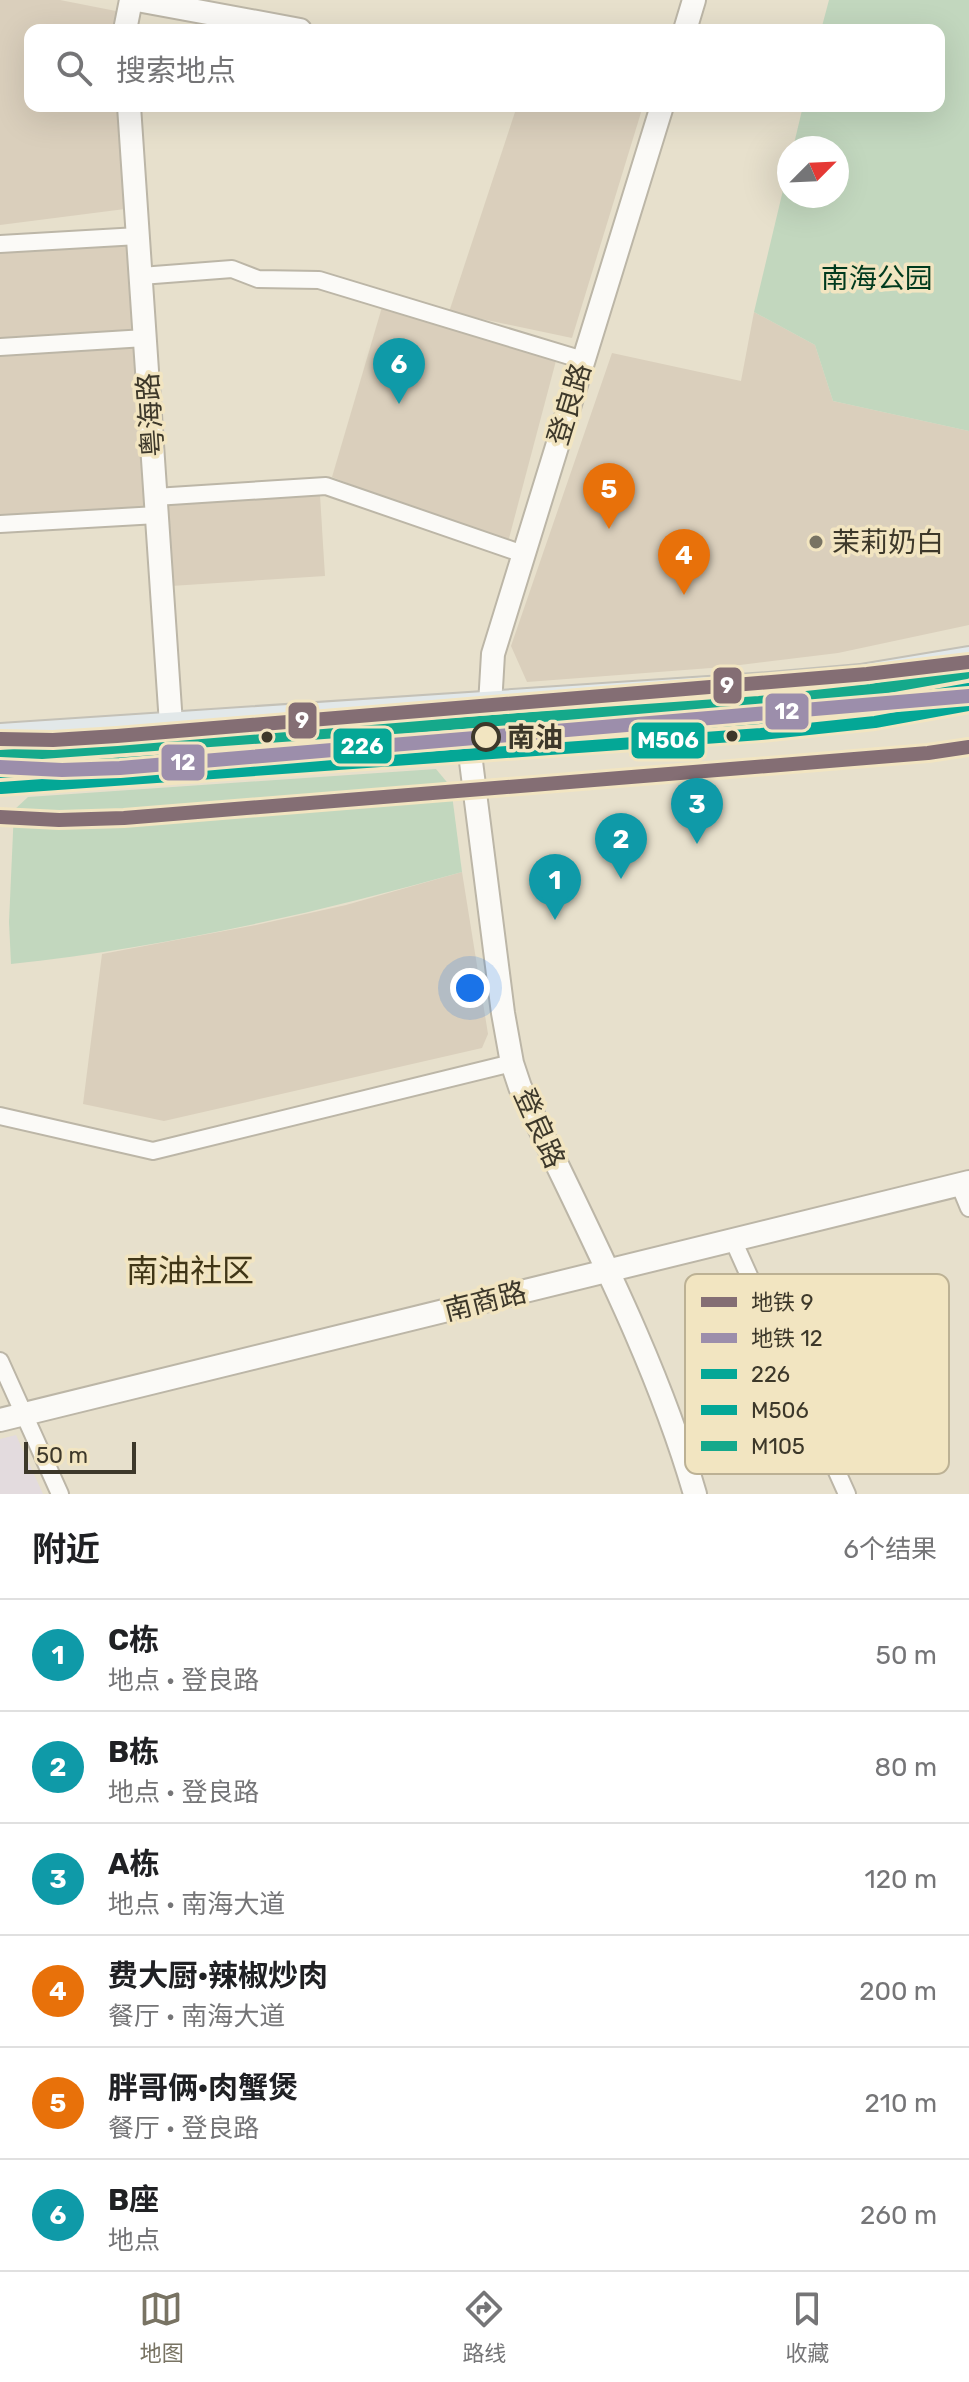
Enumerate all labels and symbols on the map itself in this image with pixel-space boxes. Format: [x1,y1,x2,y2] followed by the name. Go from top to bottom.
[777,136,849,208] north arrow
[821,262,933,295] park label: 南海公园
[373,338,425,404] pin: 6
[541,359,598,449] street label: 登良路
[131,372,170,458] street label: 粤海路
[583,463,635,529] pin: 5
[832,526,944,559] place label: 茉莉奶白
[658,529,710,595] pin: 4
[807,533,825,551] marker: 茉莉奶白
[712,666,743,705] line badge: 9
[720,672,734,699] text: 9
[764,692,810,731] line badge: 12
[774,698,800,725] text: 12
[287,701,318,740] line badge: 9
[295,707,309,734] text: 9
[507,721,563,754] place label: 南油
[630,721,706,760] line badge: M506
[472,723,500,751] marker: 南油
[332,727,393,765] line badge: 226
[637,727,699,754] text: M506
[724,728,740,744] unlabelled marker
[259,729,275,745] unlabelled marker
[341,733,383,760] text: 226
[160,743,206,782] line badge: 12
[170,749,196,776] text: 12
[671,778,723,844] pin: 3
[595,813,647,879] pin: 2
[529,854,581,920] pin: 1
[450,968,490,1008] your location
[507,1083,572,1173] street label: 登良路
[126,1252,254,1290] district label: 南油社区
[685,1274,949,1474] legend
[440,1275,530,1328] street label: 南商路
[751,1289,813,1316] text: 地铁 9
[751,1325,823,1352] text: 地铁 12
[751,1361,790,1388] text: 226
[751,1397,809,1424] text: M506
[751,1433,805,1460] text: M105
[24,1438,136,1474] scale bar

